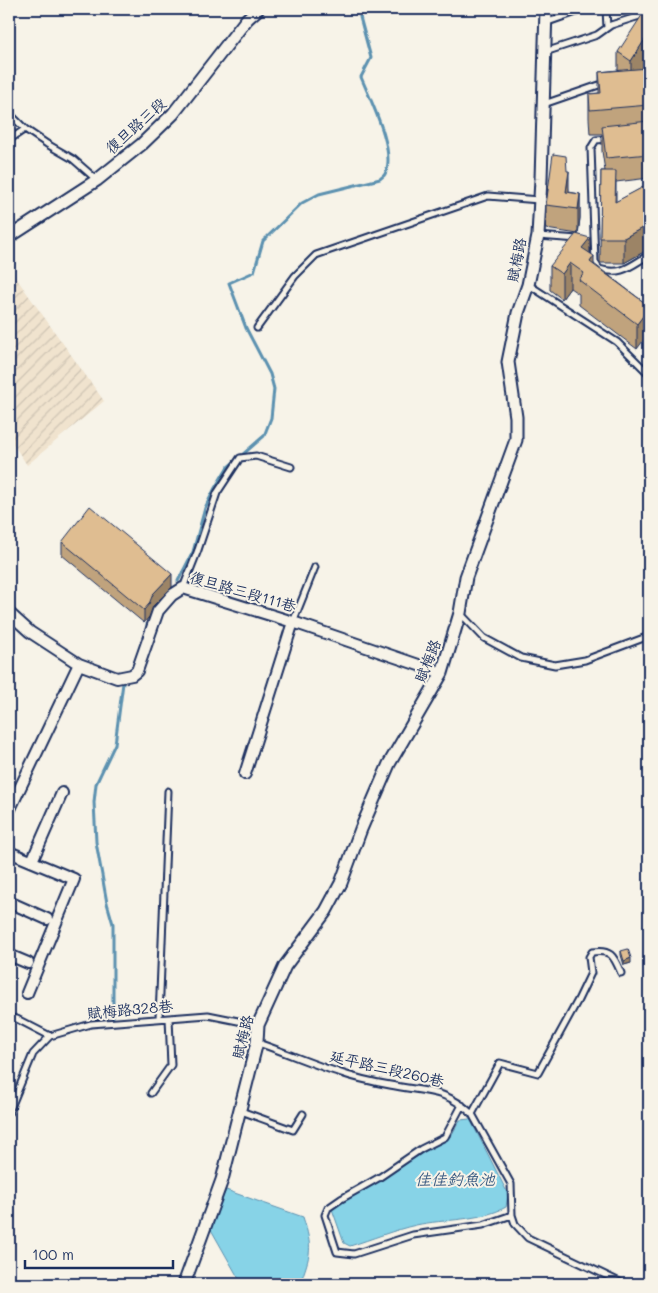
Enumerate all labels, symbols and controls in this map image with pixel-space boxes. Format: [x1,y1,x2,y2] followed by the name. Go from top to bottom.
[101,93,170,158] street label: 復旦路三段
[502,236,530,284] street label: 賦梅路
[188,566,299,616] street label: 復旦路三段111巷
[409,636,445,685] street label: 賦梅路
[86,995,174,1023] street label: 賦梅路328巷
[227,1012,257,1061] street label: 賦梅路
[328,1045,446,1091] street label: 延平路三段260巷
[415,1168,496,1189] water label: 佳佳釣魚池
[25,1238,172,1270] scale bar
[32,1244,74,1264] text: 100 m

